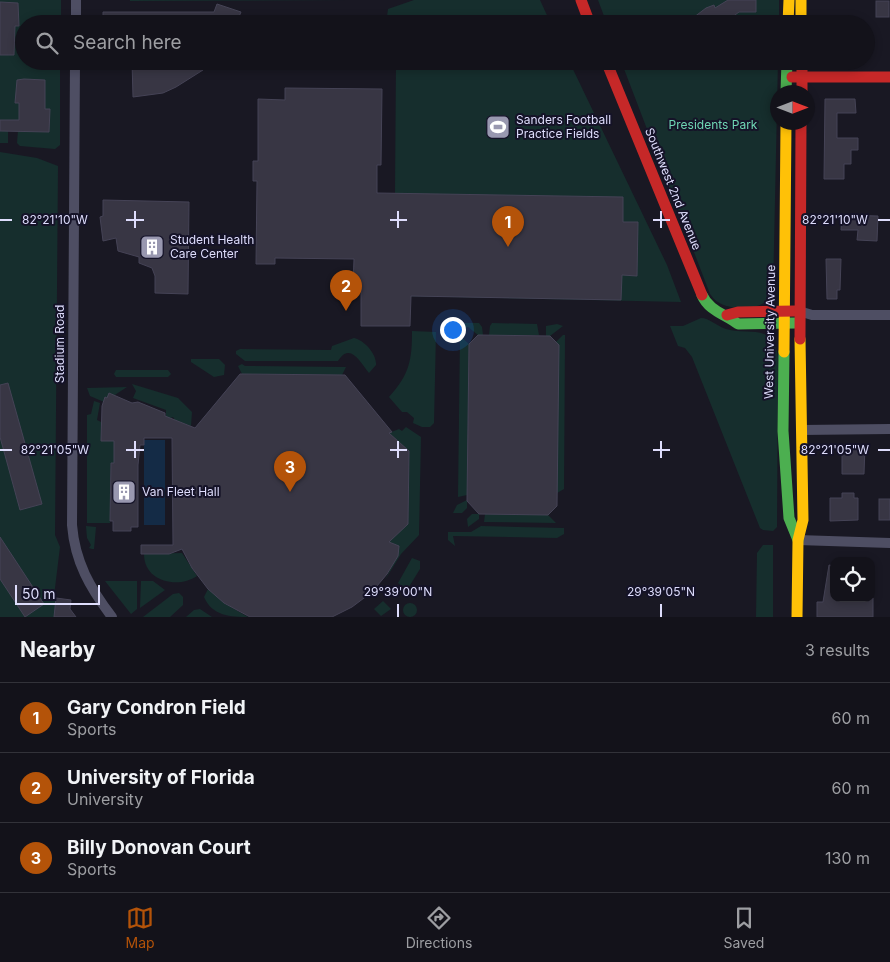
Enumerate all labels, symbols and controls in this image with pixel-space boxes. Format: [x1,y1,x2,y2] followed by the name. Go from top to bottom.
[15,15,875,70] search box
[33,29,61,57] icon: search
[73,31,182,54] text: Search here
[770,85,815,130] north arrow
[516,112,611,141] place label: Sanders Football Practice Fields
[485,114,511,140] sports icon: Sanders Football Practice Fields
[669,117,758,132] park label: Presidents Park
[642,125,705,252] street label: Southwest 2nd Avenue
[492,206,524,247] pin: 1
[22,212,88,227] text: 82°21'10"W
[802,212,868,227] text: 82°21'10"W
[170,232,254,261] place label: Student Health Care Center
[139,234,165,260] building icon: Student Health Care Center
[761,265,778,399] street label: West University Avenue
[330,270,362,311] pin: 2
[52,305,67,383] street label: Stadium Road
[440,317,466,343] your location
[21,442,89,457] text: 82°21'05"W
[801,442,869,457] text: 82°21'05"W
[274,451,306,492] pin: 3
[111,479,137,505] building icon: Van Fleet Hall
[142,484,220,499] place label: Van Fleet Hall
[830,557,875,602] map controls
[830,557,875,602] button: locate
[15,582,100,605] scale bar
[364,584,432,599] text: 29°39'00"N
[627,584,695,599] text: 29°39'05"N
[22,585,56,602] text: 50 m
[20,637,95,662] text: Nearby
[805,640,870,660] text: 3 results
[67,696,246,719] text: Gary Condron Field
[33,708,39,728] text: 1
[831,708,870,728] text: 60 m
[67,719,116,739] text: Sports
[67,766,255,789] text: University of Florida
[31,778,41,798] text: 2
[831,778,870,798] text: 60 m
[67,789,143,809] text: University
[67,836,251,859] text: Billy Donovan Court
[31,848,41,868] text: 3
[825,848,870,868] text: 130 m
[67,859,116,879] text: Sports
[126,904,155,951] tab: Map
[406,904,472,951] tab: Directions
[723,904,764,951] tab: Saved

